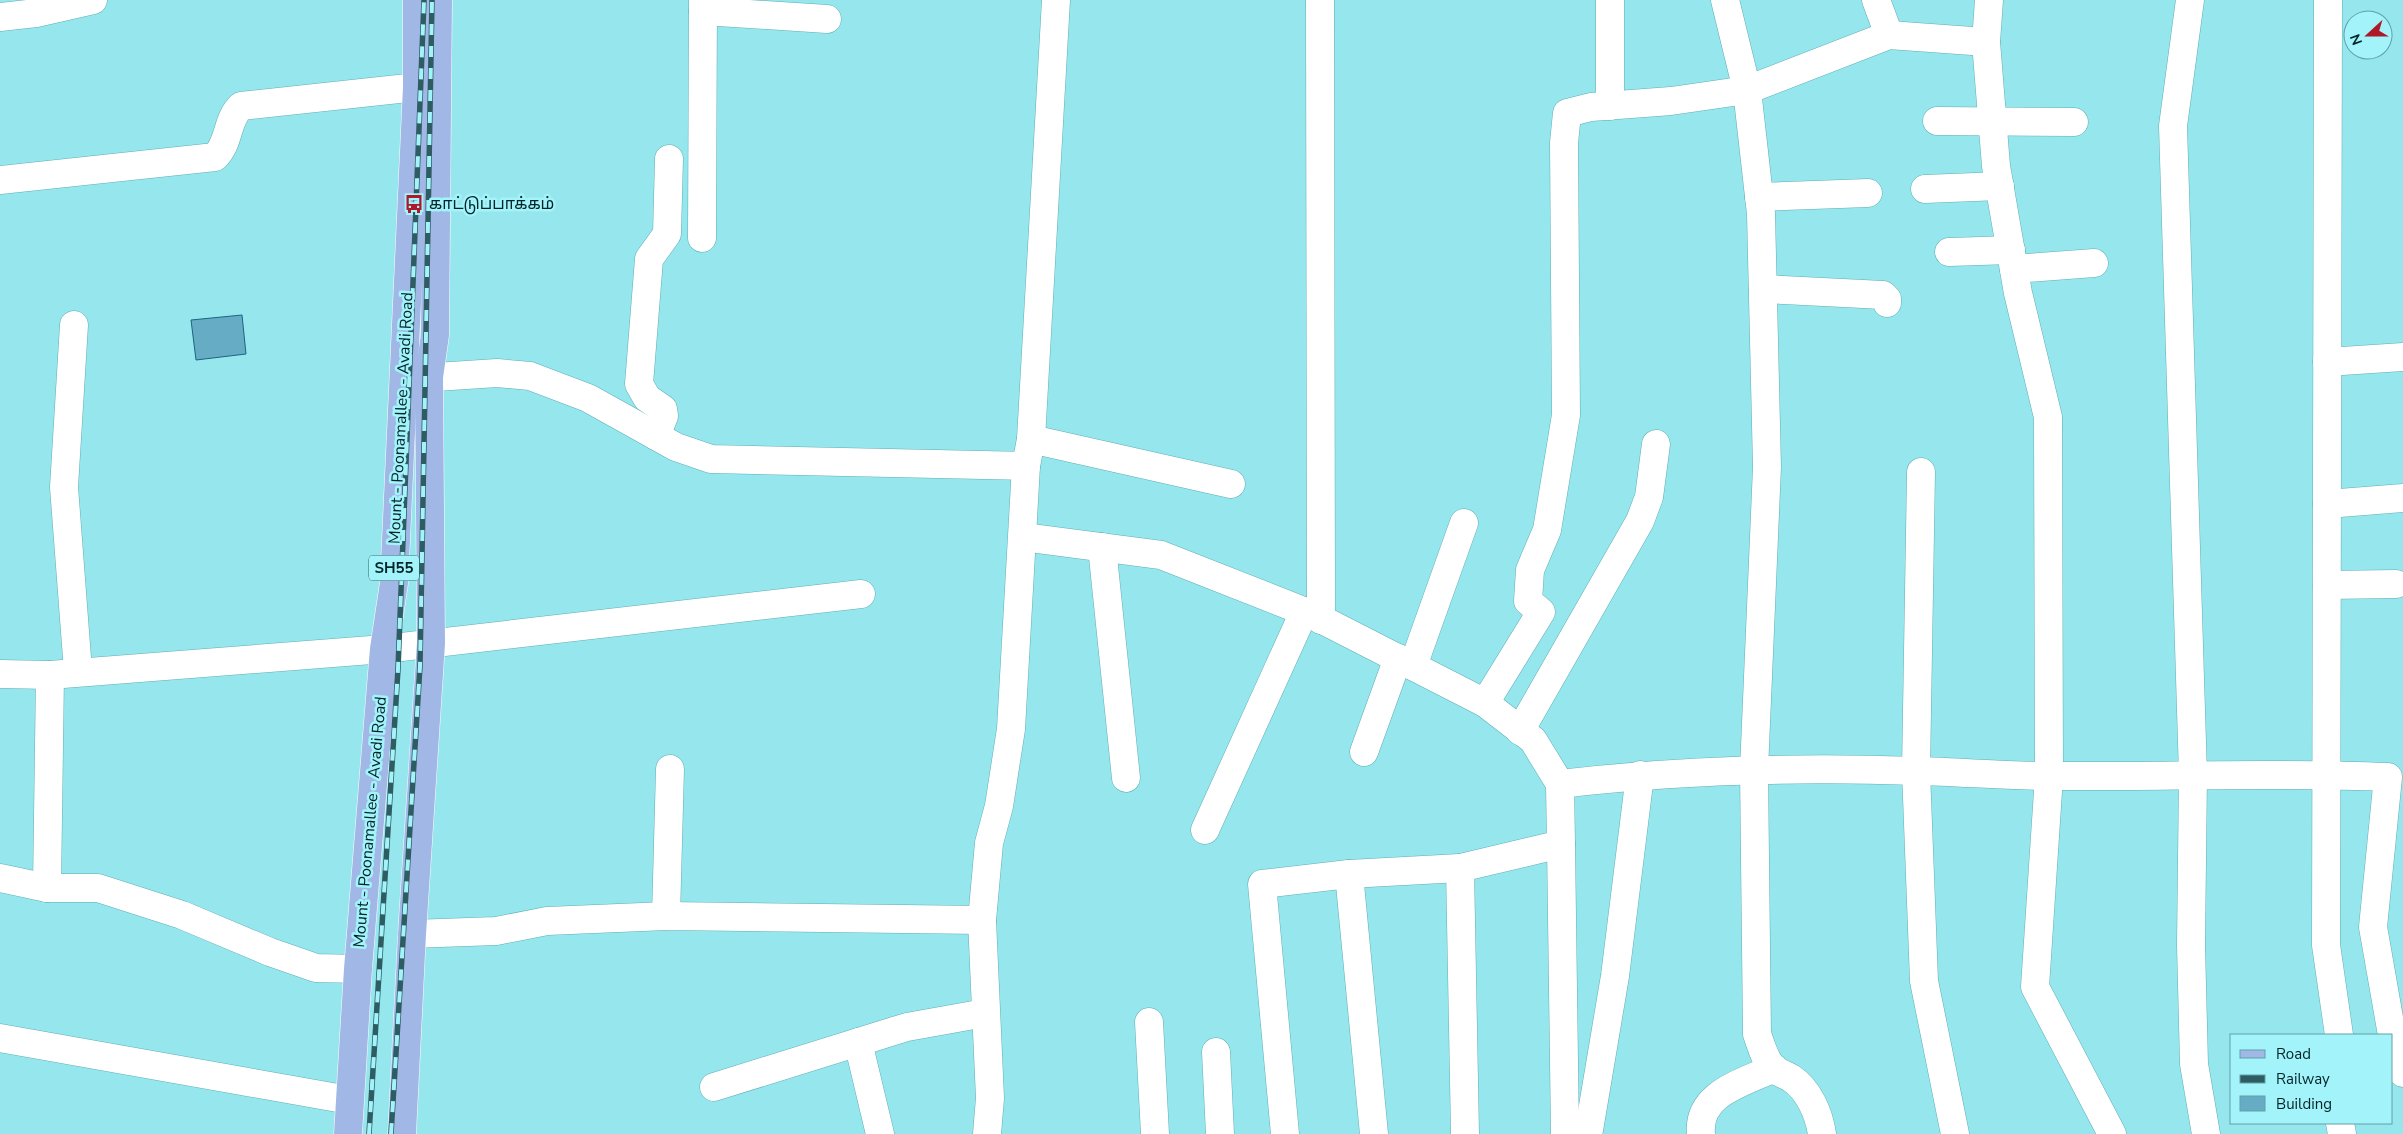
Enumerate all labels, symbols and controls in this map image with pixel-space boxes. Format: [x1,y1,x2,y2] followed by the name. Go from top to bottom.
[2343,10,2393,60] north arrow
[2346,31,2367,48] text: N
[403,193,425,215] bus stop icon: காட்டுப்பாக்கம்
[429,193,554,215] place label: காட்டுப்பாக்கம்
[383,292,419,544] street label: Mount - Poonamallee - Avadi Road
[369,556,419,580] road number: SH55
[348,695,392,949] street label: Mount - Poonamallee - Avadi Road
[2230,1034,2393,1124] legend
[2276,1044,2311,1064] text: Road
[2276,1069,2330,1089] text: Railway
[2276,1094,2332,1114] text: Building

